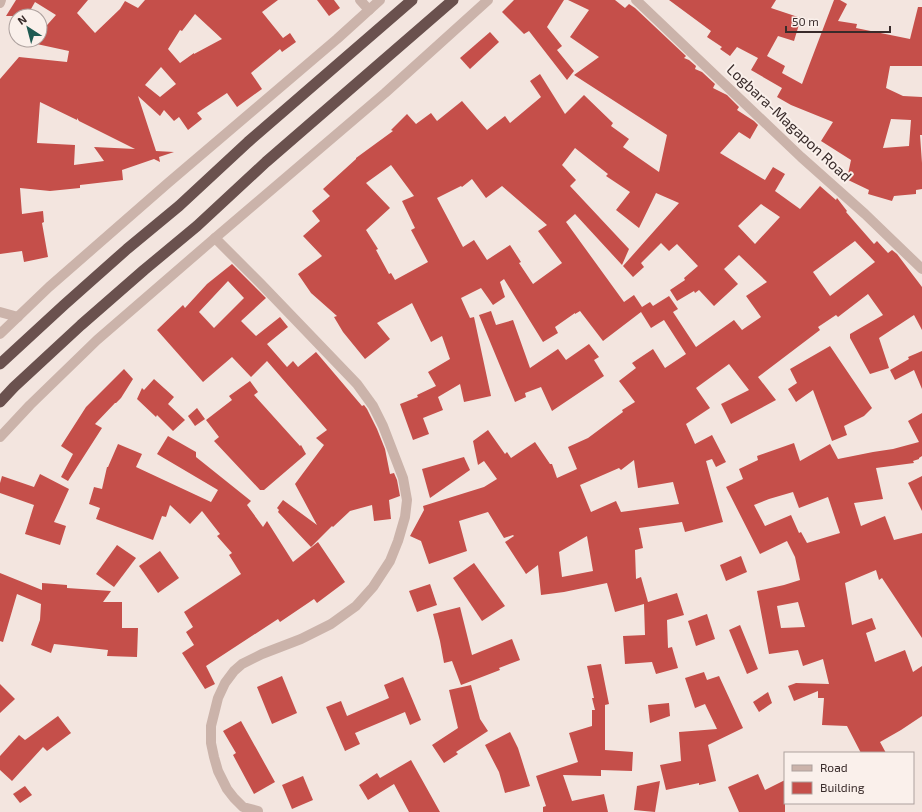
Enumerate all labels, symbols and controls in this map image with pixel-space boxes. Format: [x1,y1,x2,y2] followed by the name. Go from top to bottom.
[8,8,48,48] north arrow
[786,8,890,34] scale bar
[15,12,29,27] text: N
[792,14,819,28] text: 50 m
[724,60,856,185] street label: Logbara-Magapon Road
[784,752,914,804] legend
[820,760,848,774] text: Road
[820,780,865,794] text: Building

